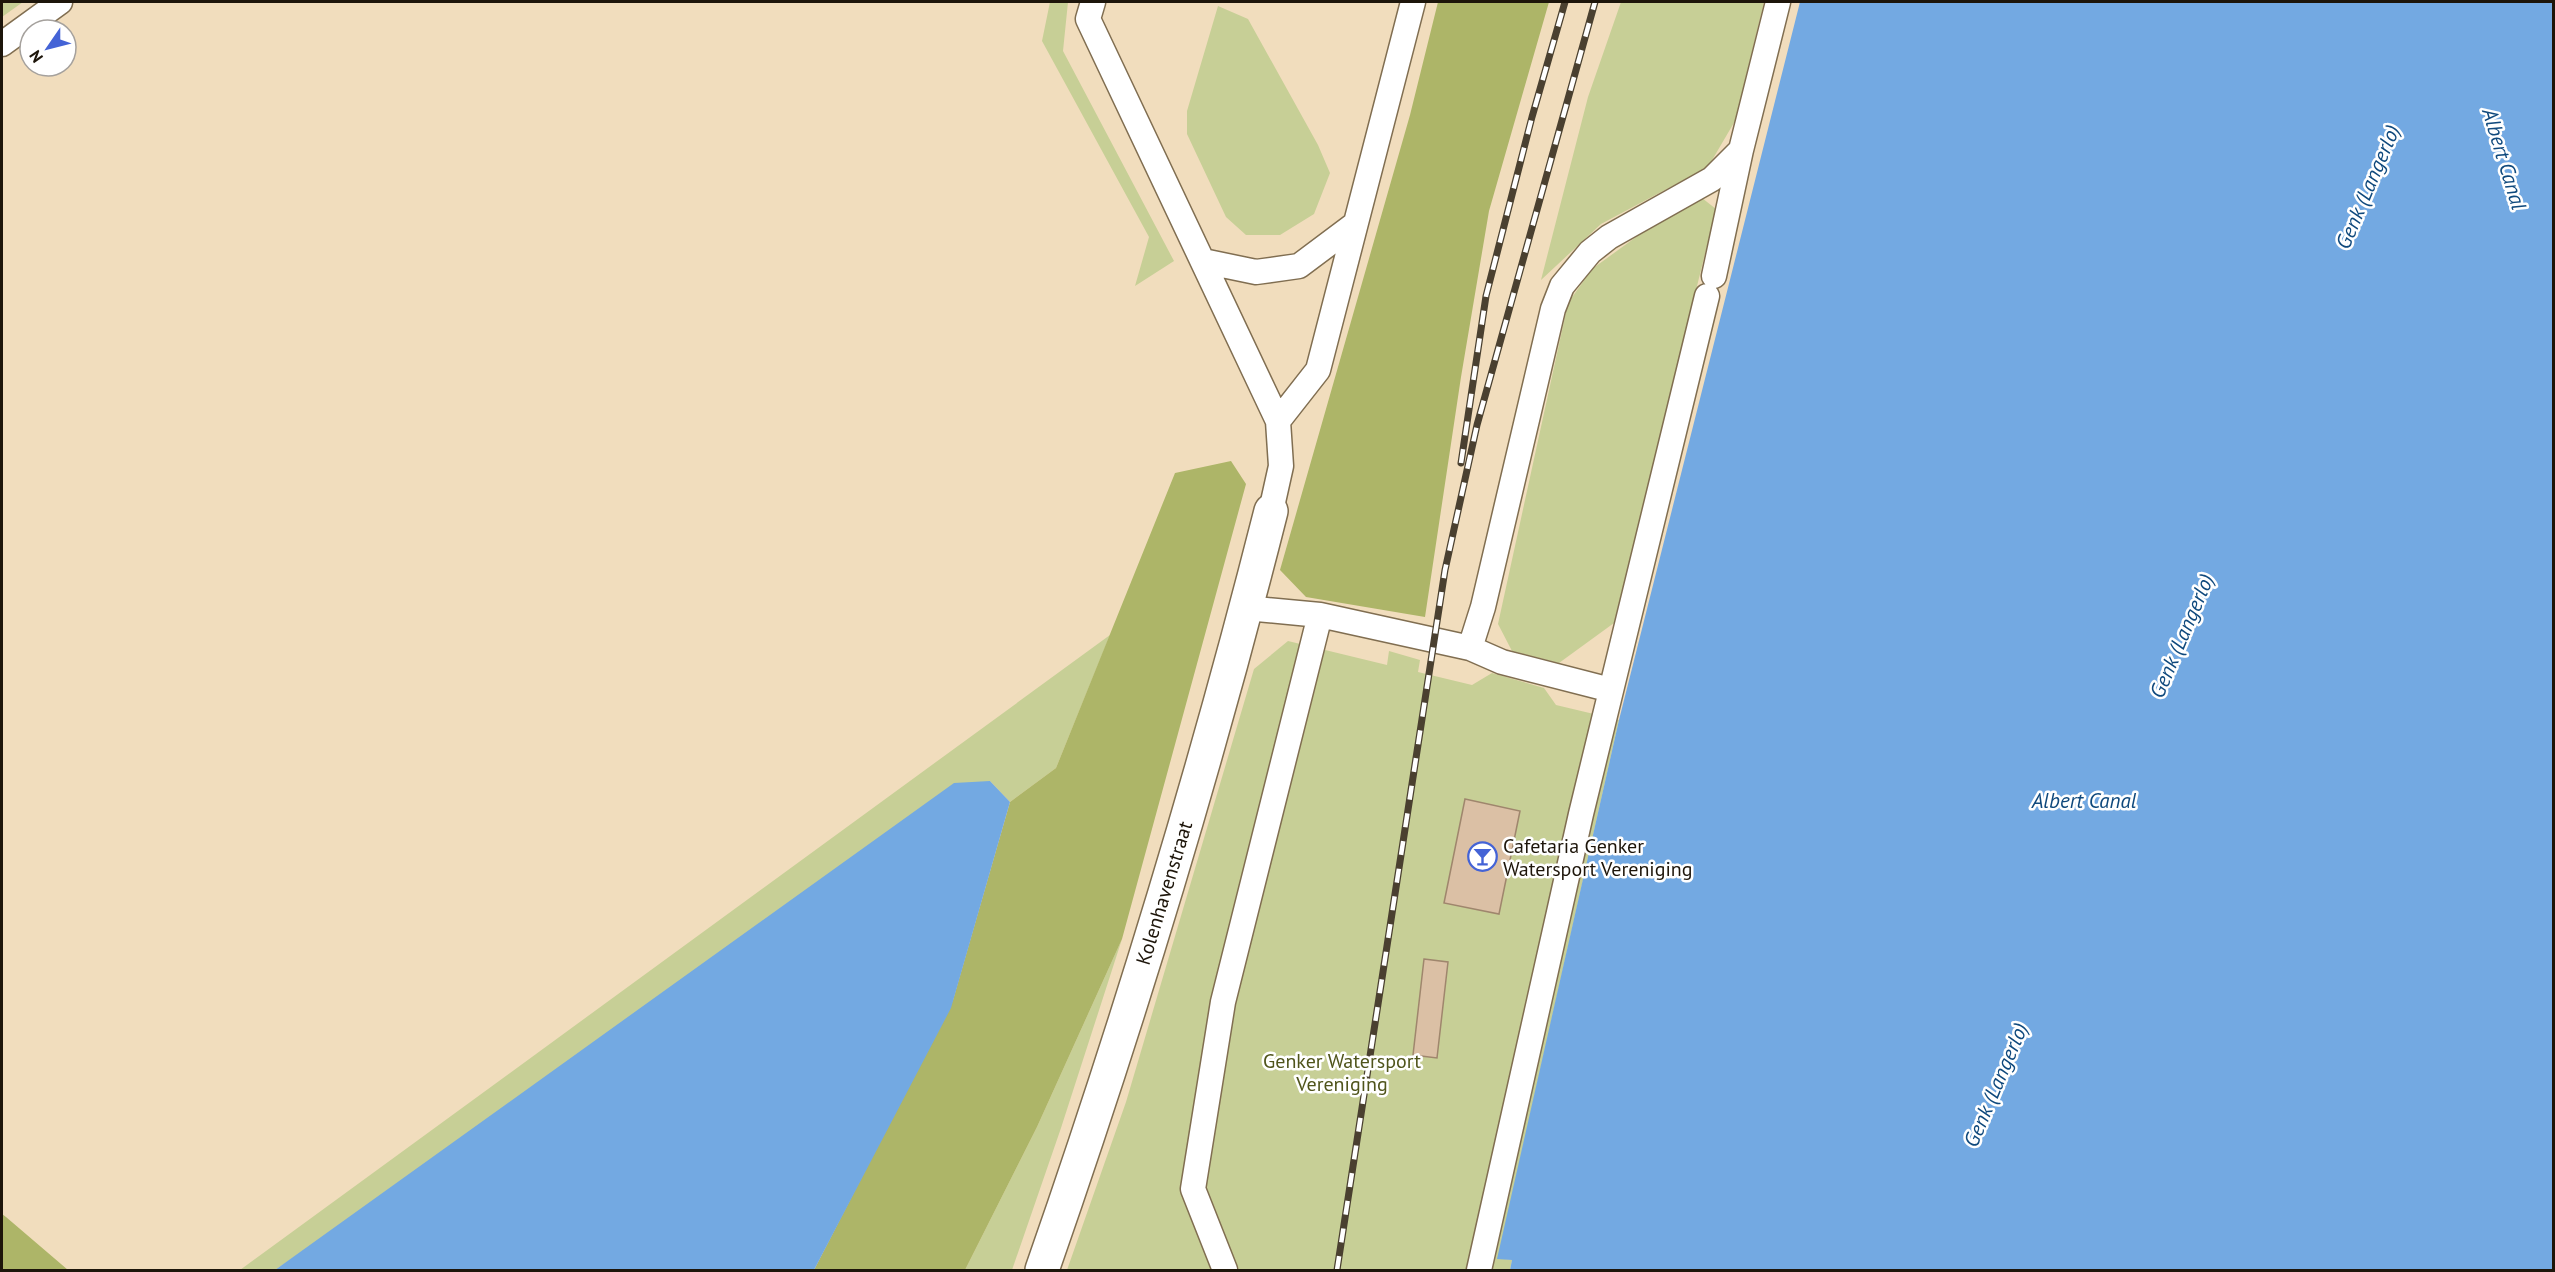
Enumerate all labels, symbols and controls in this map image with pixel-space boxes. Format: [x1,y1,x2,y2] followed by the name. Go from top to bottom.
[18,18,78,78] north arrow
[25,47,47,67] text: N
[2476,104,2533,213] water label: Albert Canal
[2329,121,2406,253] water label: Genk (Langerlo)
[2143,570,2220,702] water label: Genk (Langerlo)
[2031,787,2137,814] water label: Albert Canal
[1130,818,1198,968] street label: Kolenhavenstraat
[1503,833,1692,882] place label: Cafetaria Genker Watersport Vereniging
[1466,841,1498,873] bar icon: Cafetaria Genker Watersport Vereniging
[1957,1019,2034,1151] water label: Genk (Langerlo)
[1263,1048,1421,1097] park label: Genker Watersport Vereniging

